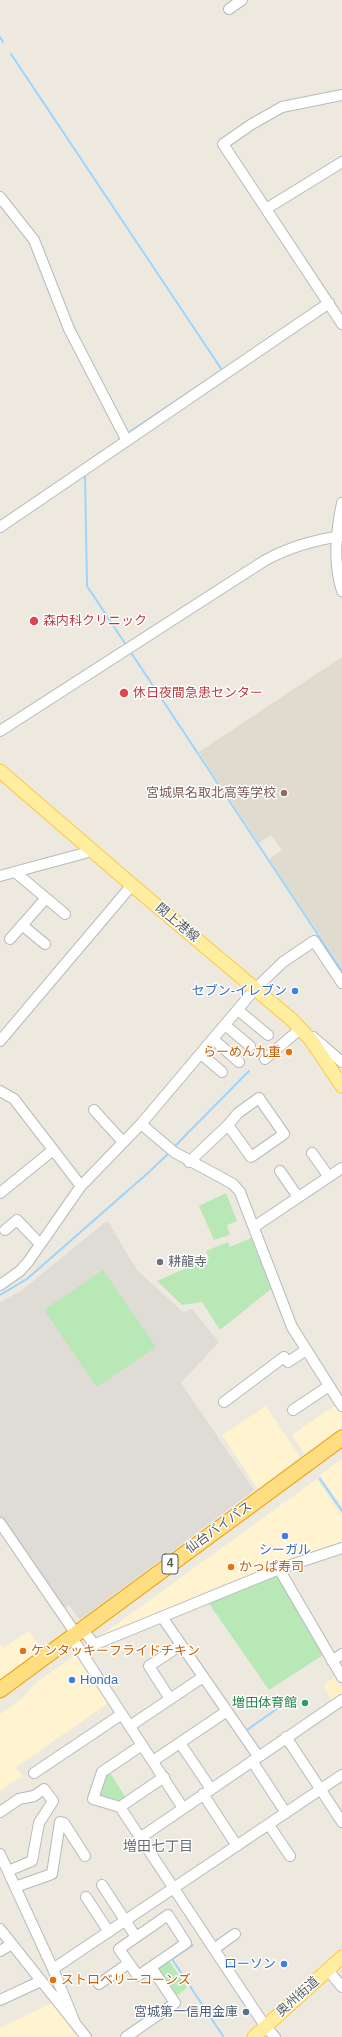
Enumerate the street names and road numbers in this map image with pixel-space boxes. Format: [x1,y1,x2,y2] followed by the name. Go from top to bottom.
[152,900,202,946] street label: 閖上港線
[183,1499,255,1557] street label: 仙台バイパス
[162,1554,178,1574] road number: 4
[273,1974,323,2020] street label: 奥州街道

